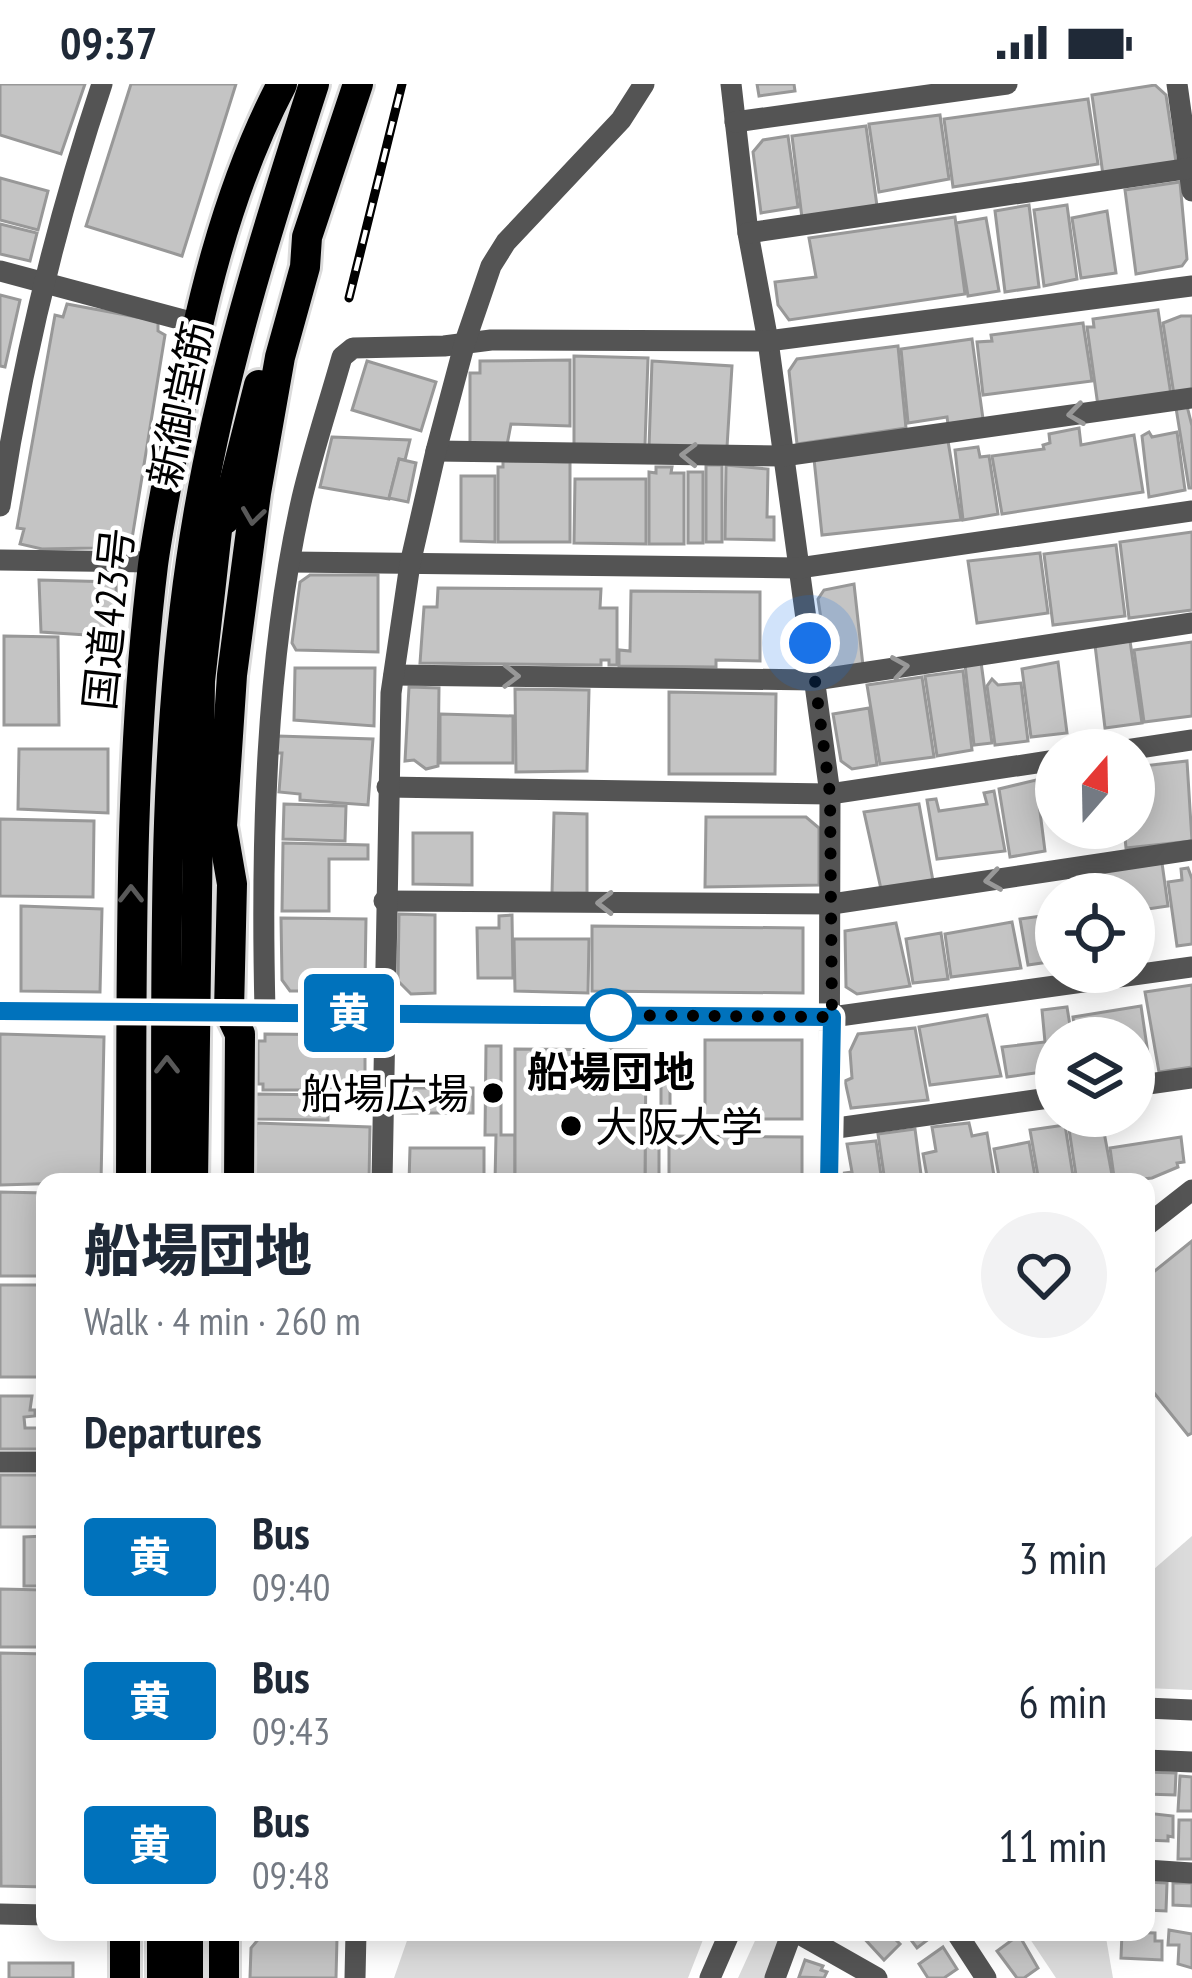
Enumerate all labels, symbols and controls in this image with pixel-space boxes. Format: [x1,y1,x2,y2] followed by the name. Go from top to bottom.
[60,13,157,71] text: 09:37
[136,316,224,492] street label: 新御堂筋
[1066,400,1086,426] one-way arrow
[679,442,698,468] one-way arrow
[241,506,267,525] one-way arrow
[71,525,145,713] street label: 国道423号
[780,613,840,673] your location
[890,655,909,681] one-way arrow
[503,663,521,689] one-way arrow
[1035,729,1155,849] north arrow
[1035,729,1155,1137] map controls
[983,866,1003,892] one-way arrow
[1035,873,1155,993] button: locate
[118,884,144,902] one-way arrow
[595,890,614,916] one-way arrow
[310,974,388,1052] line badge: 黄
[328,985,370,1040] text: 黄
[586,990,636,1040] marker: 船場団地
[1035,1017,1155,1137] button: layers
[527,1044,695,1099] place label: 船場団地
[154,1055,180,1073] one-way arrow
[301,1066,469,1121] place label: 船場広場
[480,1080,506,1106] marker: 船場広場
[595,1099,763,1154] place label: 大阪大学
[558,1113,584,1139] marker: 大阪大学
[981,1212,1107,1338] button: heart
[84,1213,312,1287] text: 船場団地
[84,1295,361,1346] text: Walk · 4 min · 260 m
[84,1402,262,1460] text: Departures
[252,1503,310,1561] text: Bus
[1018,1528,1107,1586] text: 3 min
[129,1529,171,1584] text: 黄
[252,1561,330,1612] text: 09:40
[252,1647,310,1705] text: Bus
[1018,1672,1107,1730] text: 6 min
[129,1673,171,1728] text: 黄
[252,1705,330,1756] text: 09:43
[252,1791,310,1849] text: Bus
[998,1816,1107,1874] text: 11 min
[129,1817,171,1872] text: 黄
[252,1849,330,1900] text: 09:48

